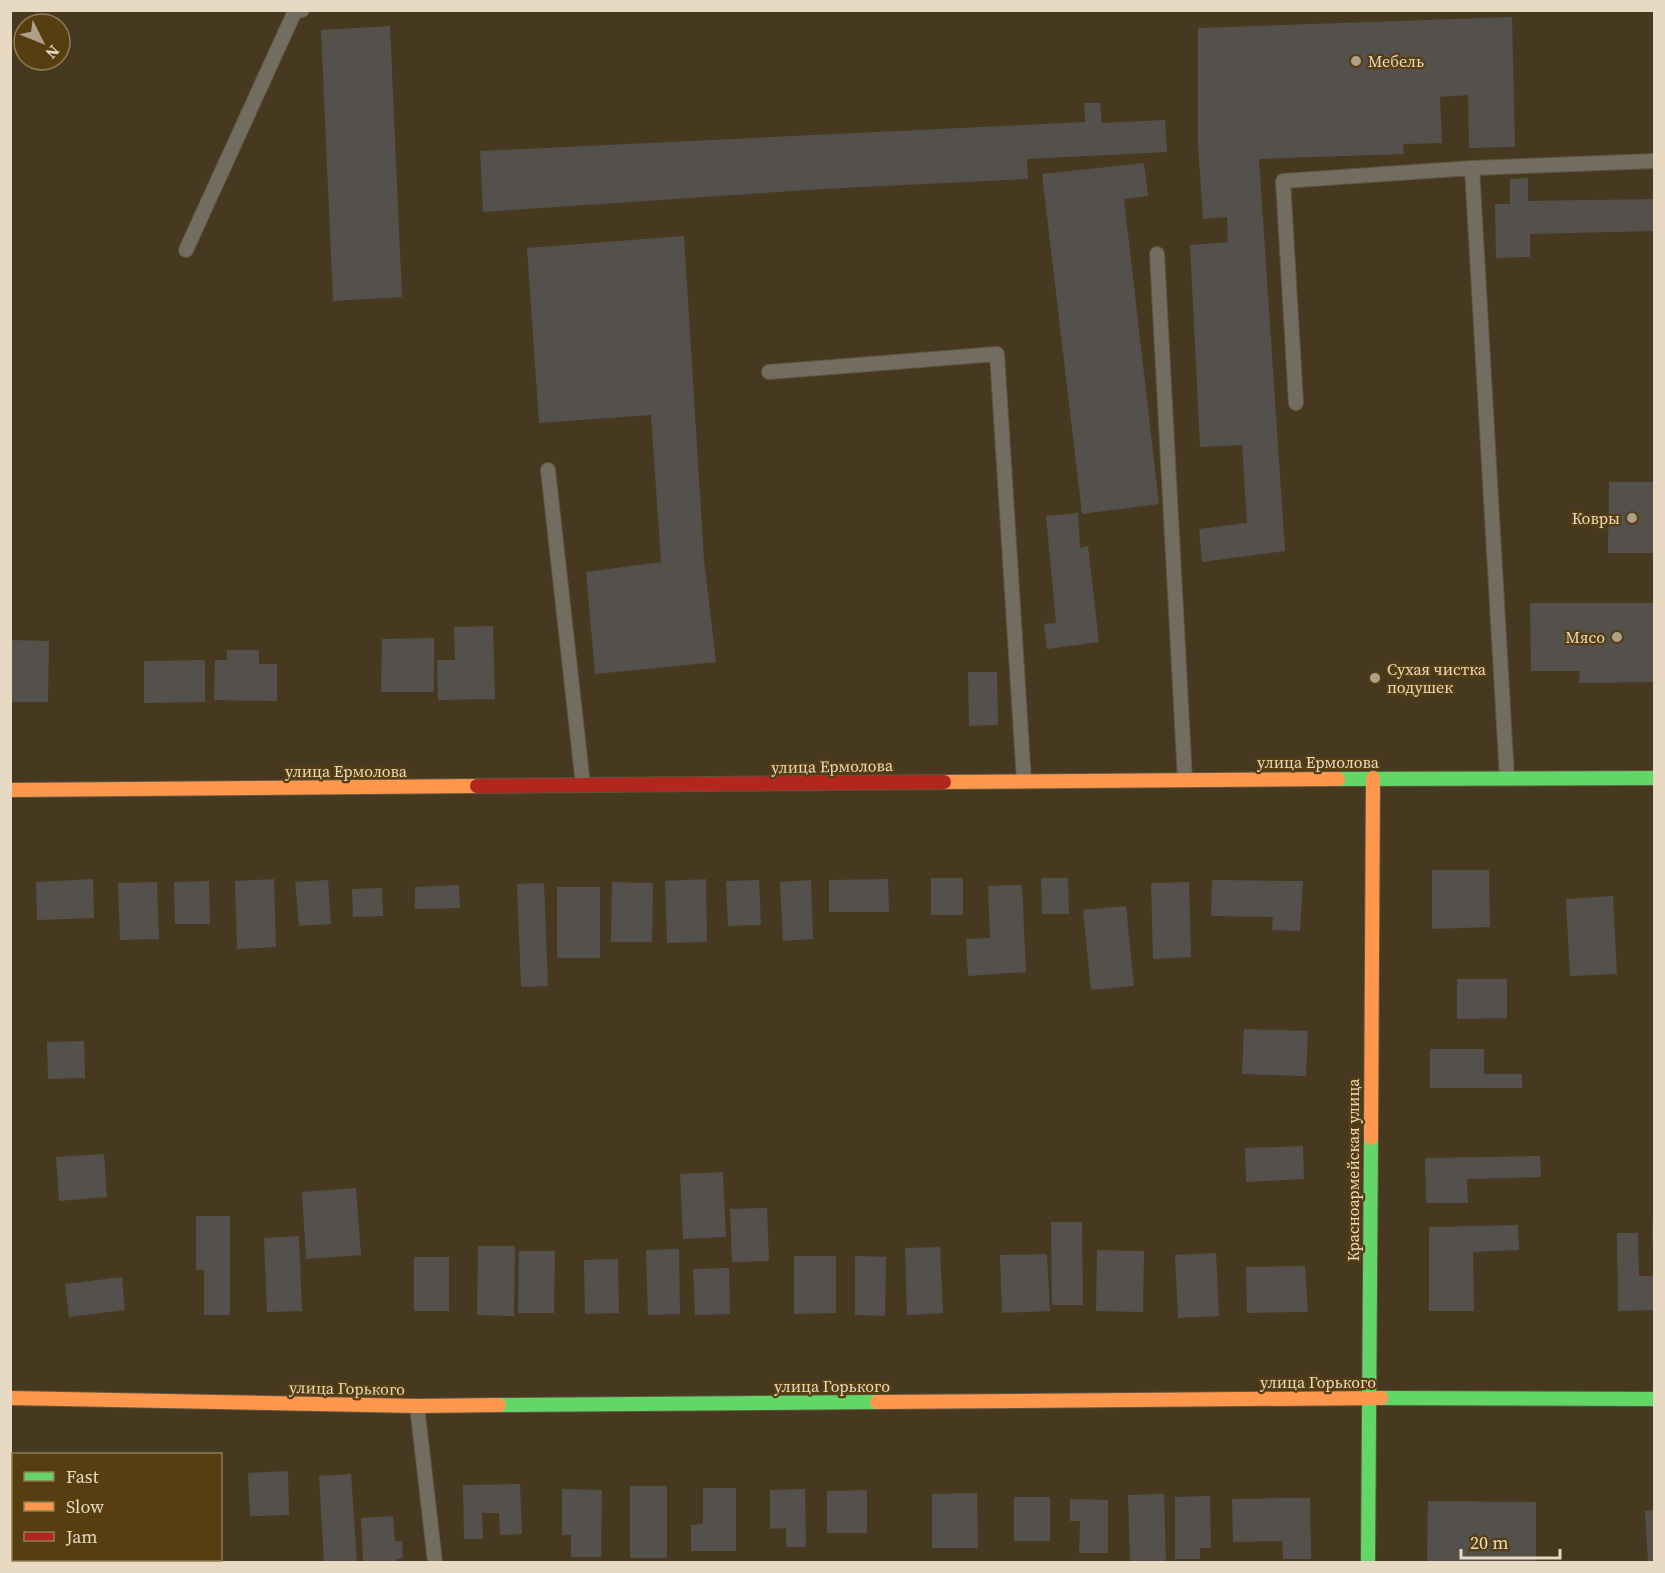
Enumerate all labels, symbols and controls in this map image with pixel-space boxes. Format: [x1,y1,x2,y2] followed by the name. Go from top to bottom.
[12,12,72,72] north arrow
[41,40,65,64] text: N
[1368,50,1424,72] place label: Мебель
[1349,54,1363,68] marker: Мебель
[1572,507,1620,529] place label: Ковры
[1625,511,1639,525] marker: Ковры
[1566,626,1605,648] place label: Мясо
[1610,630,1624,644] marker: Мясо
[1387,658,1487,698] place label: Сухая чистка подушек
[1368,671,1382,685] marker: Сухая чистка подушек
[1257,751,1380,773] street label: улица Ермолова
[771,754,894,778] street label: улица Ермолова
[285,760,408,782] street label: улица Ермолова
[1342,1078,1364,1262] street label: Красноармейская улица
[1260,1371,1376,1393] street label: улица Горького
[774,1375,890,1397] street label: улица Горького
[289,1376,405,1400] street label: улица Горького
[12,1453,222,1561] legend
[66,1464,99,1489] text: Fast
[66,1494,104,1519] text: Slow
[1461,1522,1560,1560] scale bar
[65,1524,98,1549] text: Jam
[1470,1530,1508,1555] text: 20 m

